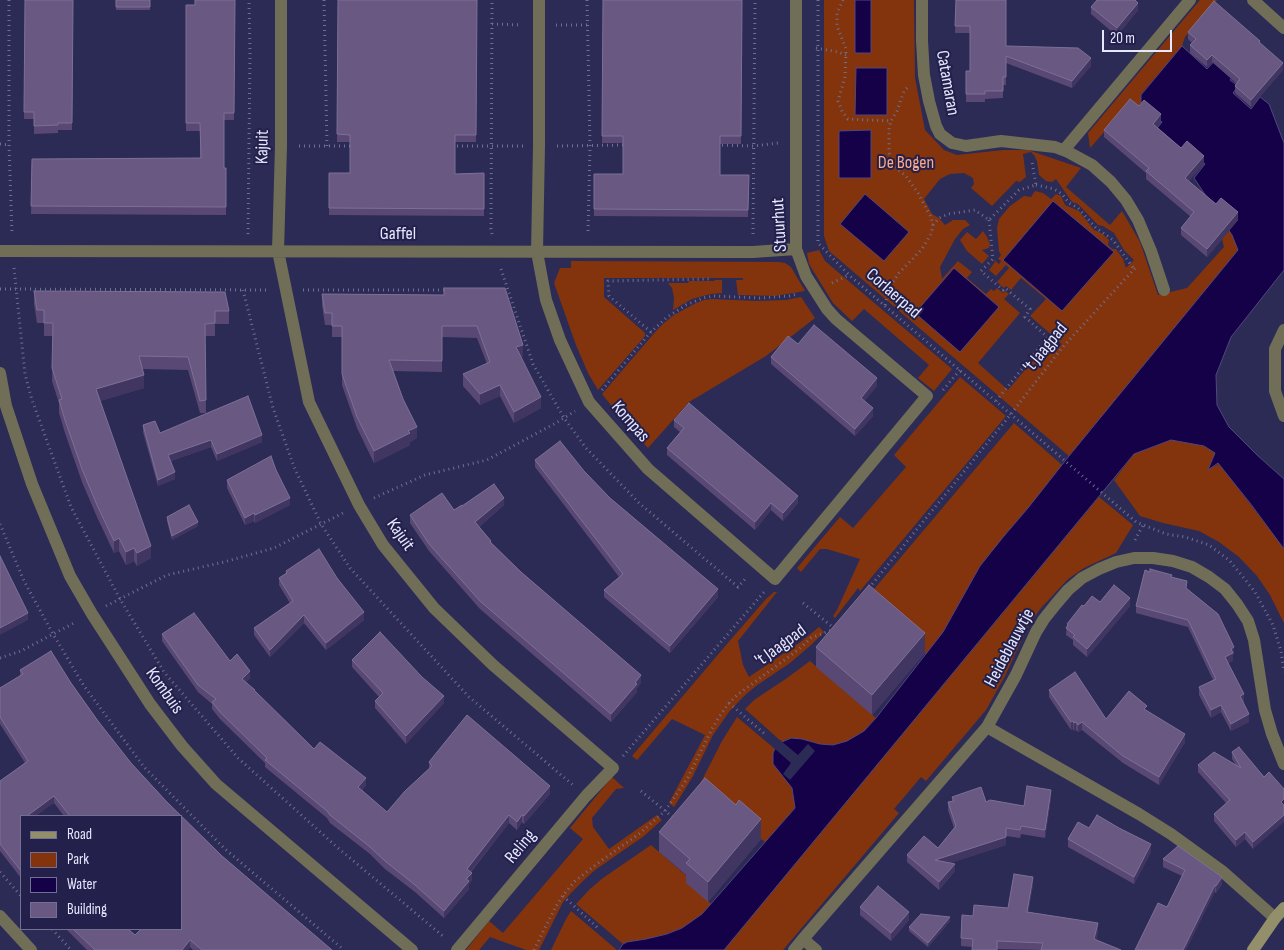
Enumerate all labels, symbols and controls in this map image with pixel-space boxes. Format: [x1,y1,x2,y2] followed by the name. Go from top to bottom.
[1104,20,1174,52] scale bar
[1110,29,1135,48] text: 20 m
[931,49,963,117] street label: Catamaran
[252,130,274,164] street label: Kajuit
[878,152,934,174] park label: De Bogen
[768,197,792,253] street label: Stuurhut
[380,223,416,245] street label: Gaffel
[861,264,925,324] street label: Corlaerpad
[1019,319,1073,377] street label: 't Jaagpad
[606,397,654,447] street label: Kompas
[381,515,419,555] street label: Kajuit
[980,605,1040,691] street label: Heideblauwtje
[751,620,811,672] street label: 't Jaagpad
[140,664,188,718] street label: Kombuis
[20,815,182,930] legend
[67,825,92,844] text: Road
[501,826,541,868] street label: Reling
[67,850,89,869] text: Park
[67,875,97,894] text: Water
[67,900,107,919] text: Building

